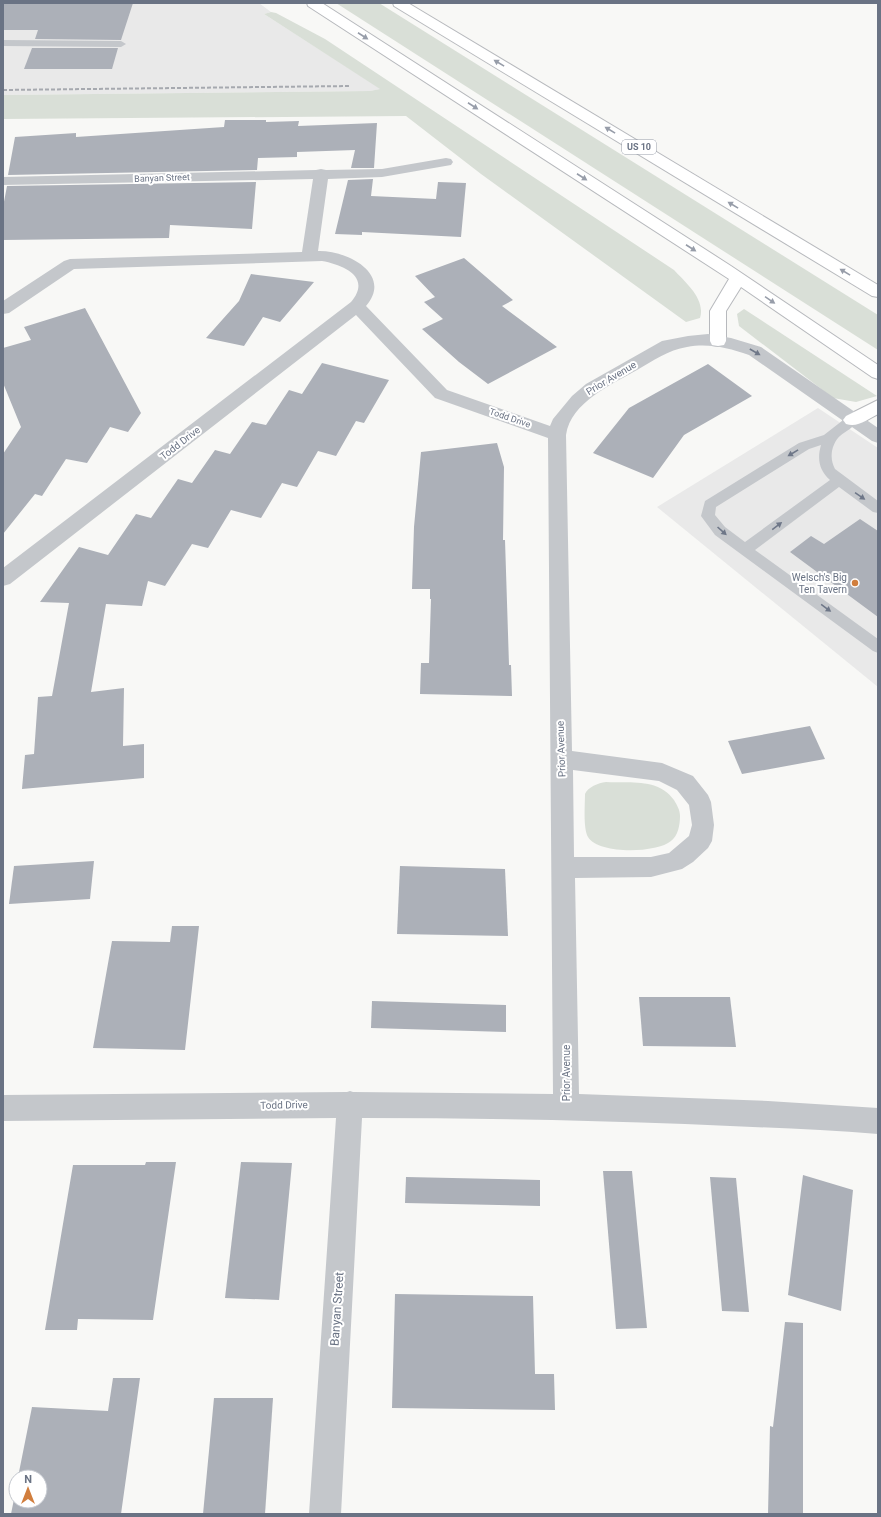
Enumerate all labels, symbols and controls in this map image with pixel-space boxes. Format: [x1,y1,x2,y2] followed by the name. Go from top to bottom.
[358,32,369,39] one-way arrow
[493,59,505,66] one-way arrow
[467,102,478,110] one-way arrow
[605,126,615,134] one-way arrow
[622,140,656,154] road number: US 10
[134,172,190,184] street label: Banyan Street
[577,173,587,181] one-way arrow
[727,201,739,208] one-way arrow
[685,244,697,251] one-way arrow
[839,268,851,275] one-way arrow
[765,296,775,304] one-way arrow
[749,348,761,355] one-way arrow
[584,359,638,397] street label: Prior Avenue
[488,406,532,430] street label: Todd Drive
[158,424,202,462] street label: Todd Drive
[787,450,799,457] one-way arrow
[855,492,865,500] one-way arrow
[771,522,782,530] one-way arrow
[717,526,726,535] one-way arrow
[792,572,847,595] place label: Welsch's Big Ten Tavern
[850,578,860,588] marker: Welsch's Big Ten Tavern
[821,604,831,612] one-way arrow
[555,721,567,777] street label: Prior Avenue
[561,1045,572,1101] street label: Prior Avenue
[260,1099,308,1111] street label: Todd Drive
[327,1272,347,1346] street label: Banyan Street
[8,1469,48,1509] north arrow
[24,1473,32,1486] text: N

